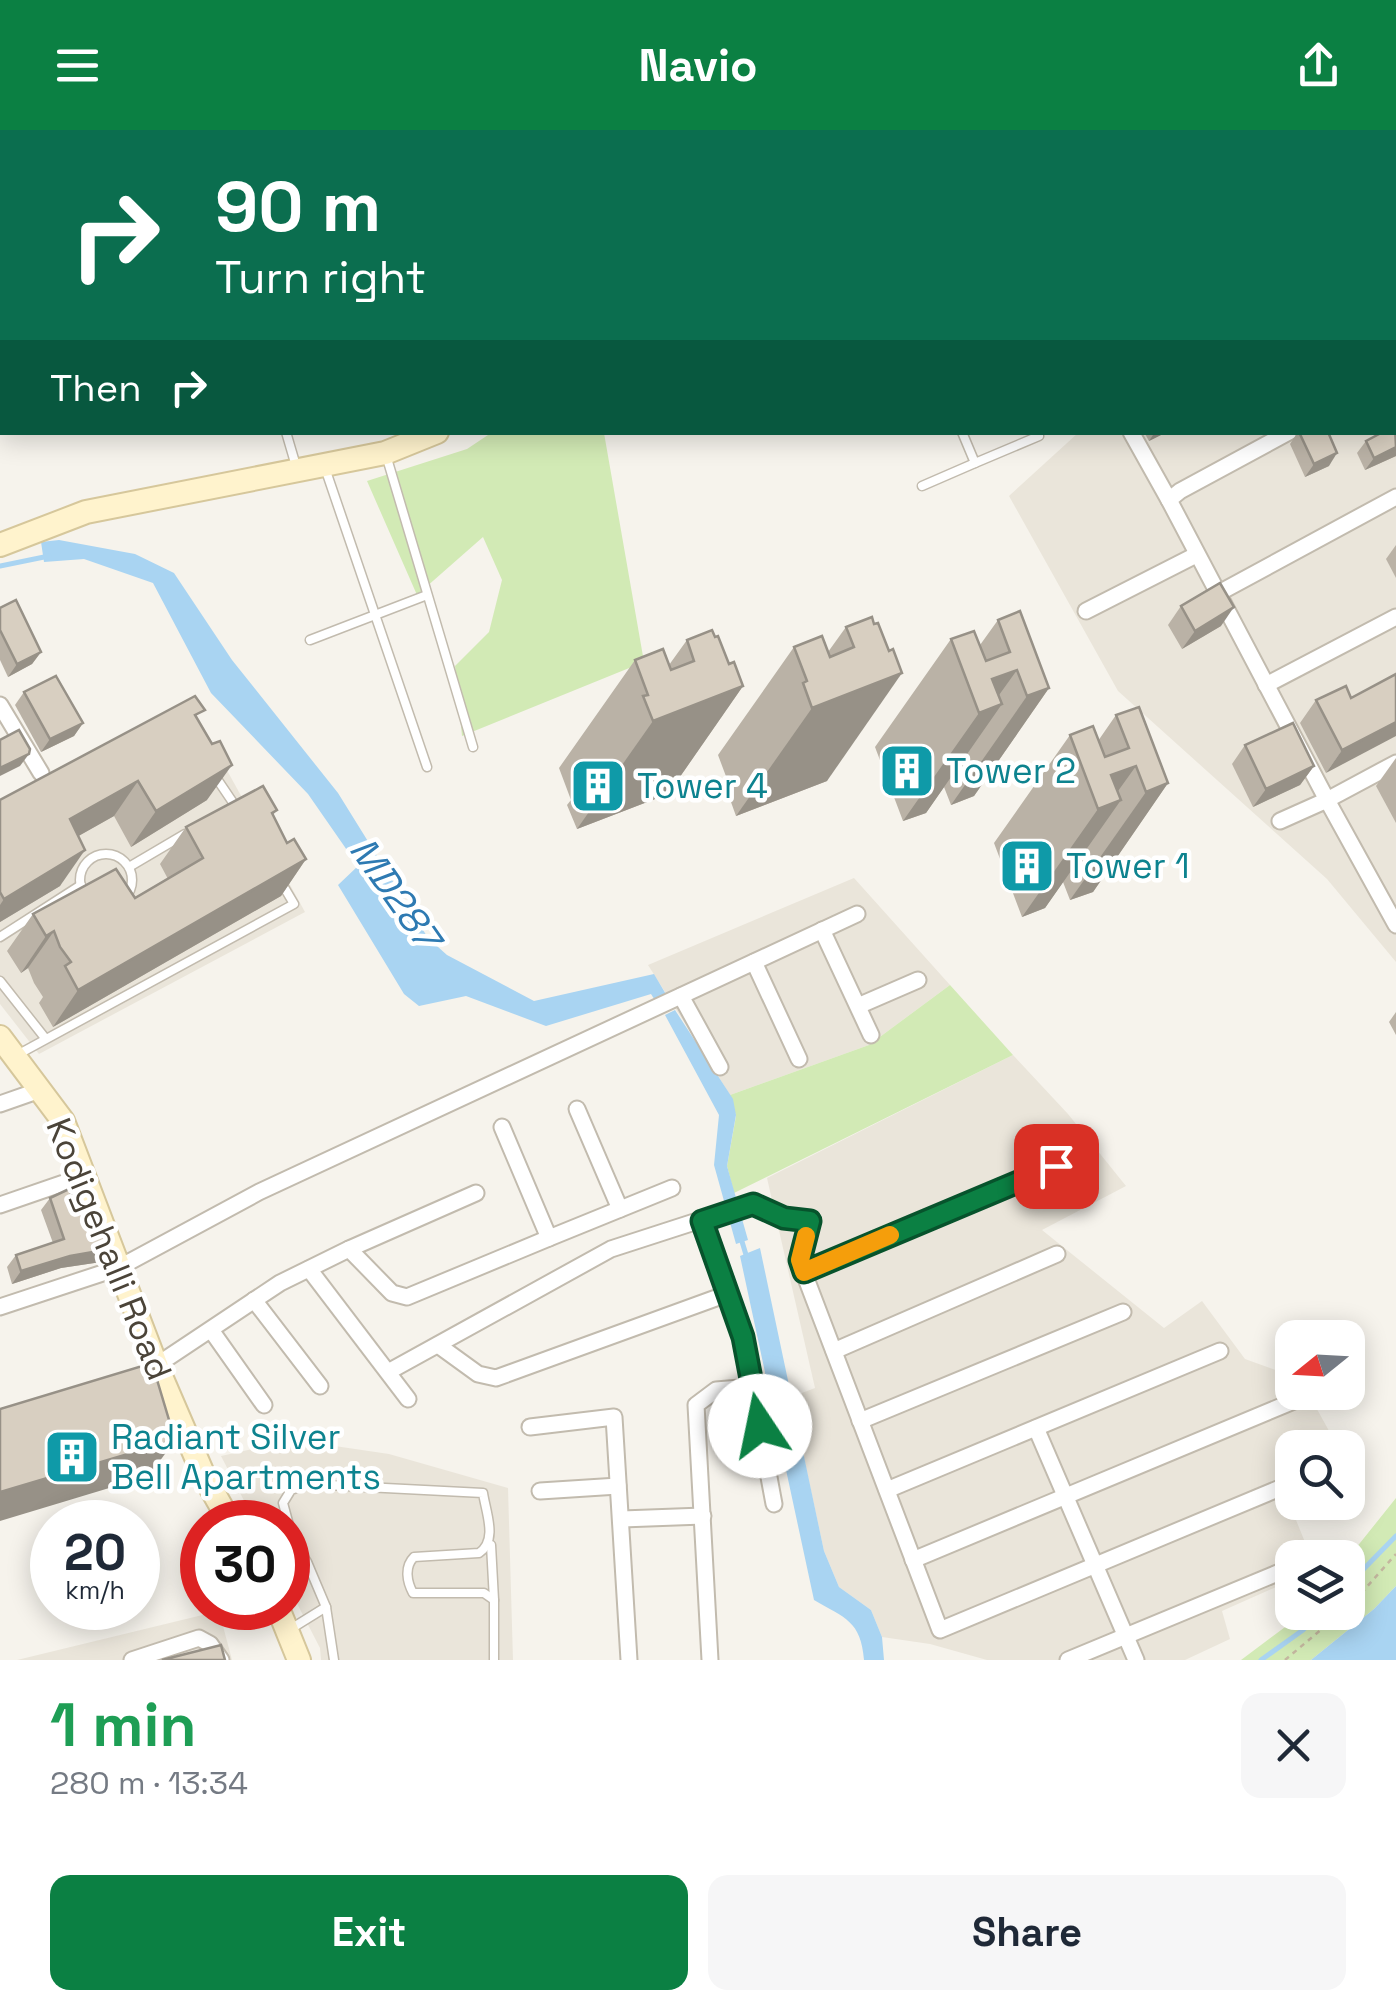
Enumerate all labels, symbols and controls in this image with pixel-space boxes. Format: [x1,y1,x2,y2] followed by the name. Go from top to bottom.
[638,37,758,94] text: Navio
[50,38,105,93] icon: menu
[1291,38,1346,93] icon: share
[215,162,381,251] text: 90 m
[50,170,180,300] icon: right
[215,249,426,306] text: Turn right
[161,360,216,415] icon: right
[50,364,141,412] text: Then
[877,741,937,801] building icon: Tower 2
[946,749,1076,793] place label: Tower 2
[568,756,628,816] building icon: Tower 4
[637,764,768,808] place label: Tower 4
[339,828,454,963] water label: MD287
[997,836,1057,896] building icon: Tower 1
[1066,844,1190,888] place label: Tower 1
[36,1112,182,1386] street label: Kodigehalli Road
[1014,1124,1099,1209] pin
[1029,1139,1084,1194] icon: arrive
[1275,1320,1365,1410] north arrow
[1275,1320,1365,1630] map controls
[708,1374,812,1478] position arrow
[111,1415,381,1499] place label: Radiant Silver Bell Apartments
[42,1427,102,1487] building icon: Radiant Silver Bell Apartments
[1275,1430,1365,1520] button: search
[180,1500,310,1630] speed limit sign: 30
[64,1521,126,1585] text: 20
[1275,1540,1365,1630] button: layers
[65,1574,125,1606] text: km/h
[50,1687,197,1764] text: 1 min
[1241,1693,1346,1798] button: close
[50,1763,248,1803] text: 280 m · 13:34
[50,1875,688,1990] button: Exit
[708,1875,1346,1990] button: Share

